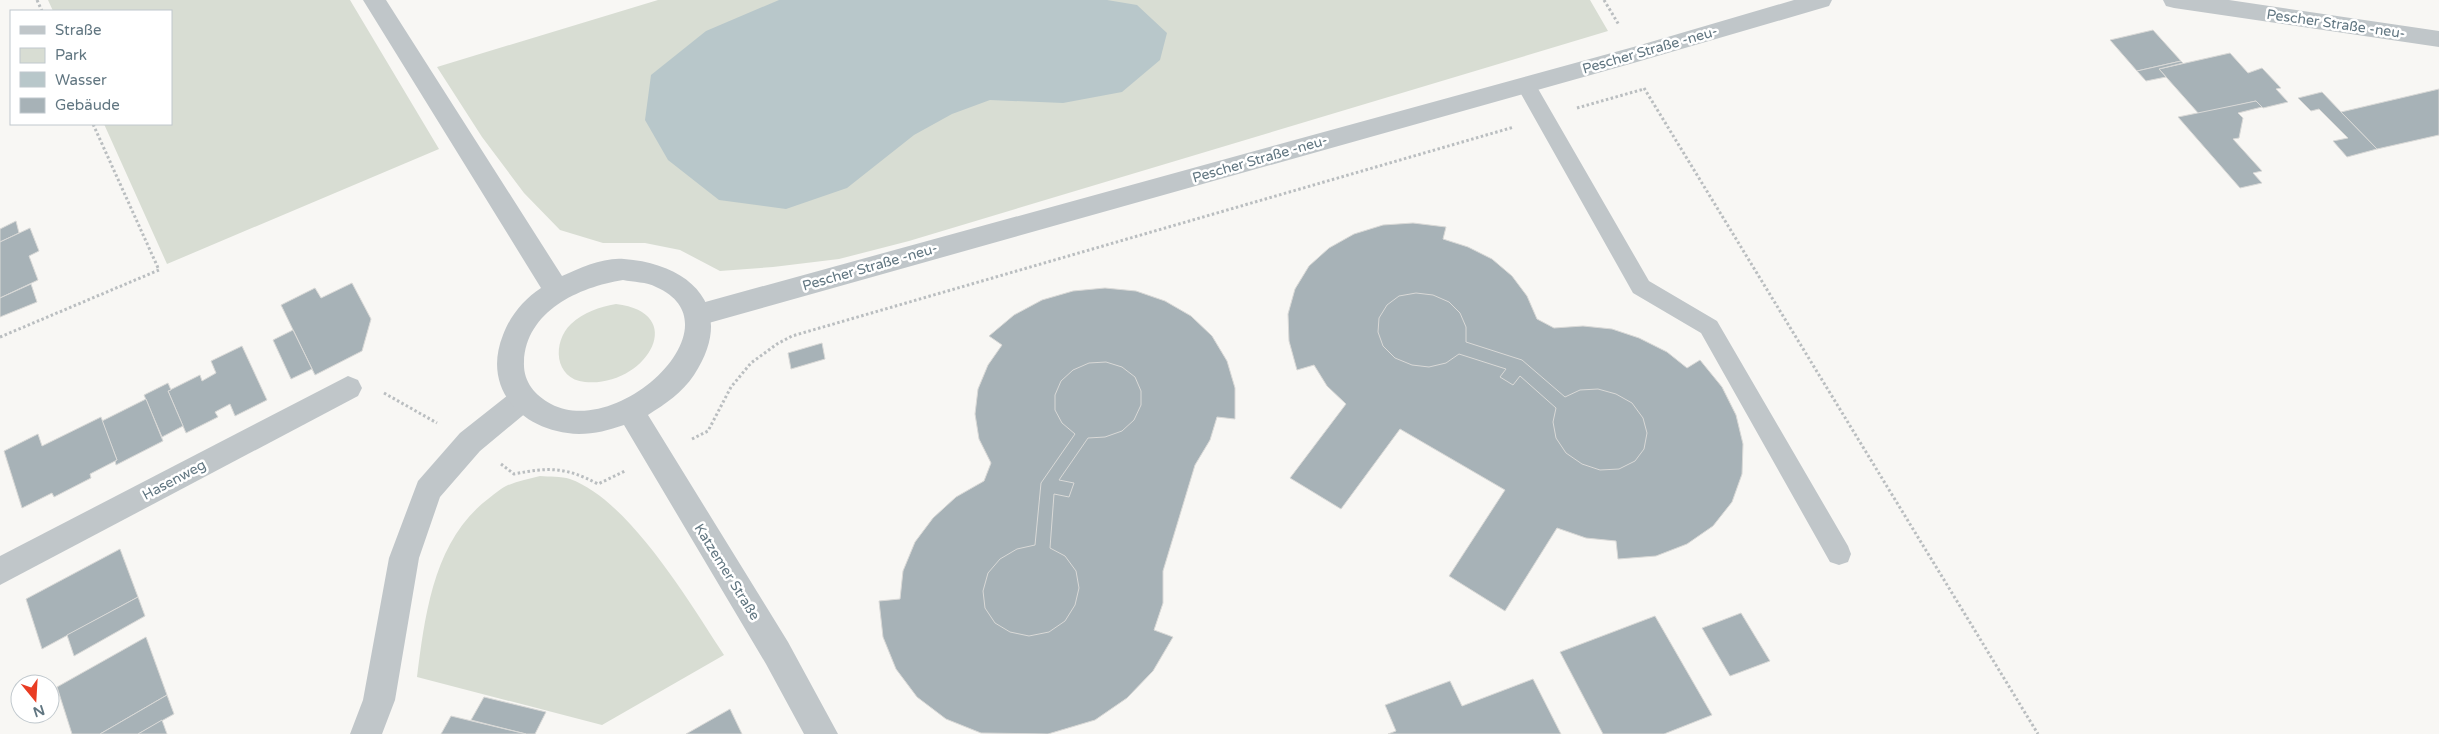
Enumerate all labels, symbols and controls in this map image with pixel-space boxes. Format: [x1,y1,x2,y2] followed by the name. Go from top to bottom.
[2265,6,2407,42] street label: Pescher Straße -neu-
[10,10,172,125] legend
[55,21,101,39] text: Straße
[1580,23,1720,77] street label: Pescher Straße -neu-
[55,46,87,64] text: Park
[55,71,107,89] text: Wasser
[55,96,120,114] text: Gebäude
[1190,132,1330,186] street label: Pescher Straße -neu-
[800,240,940,294] street label: Pescher Straße -neu-
[139,456,209,504] street label: Hasenweg
[691,521,764,623] street label: Katzemer Straße
[10,674,60,724] north arrow
[31,701,47,721] text: N

